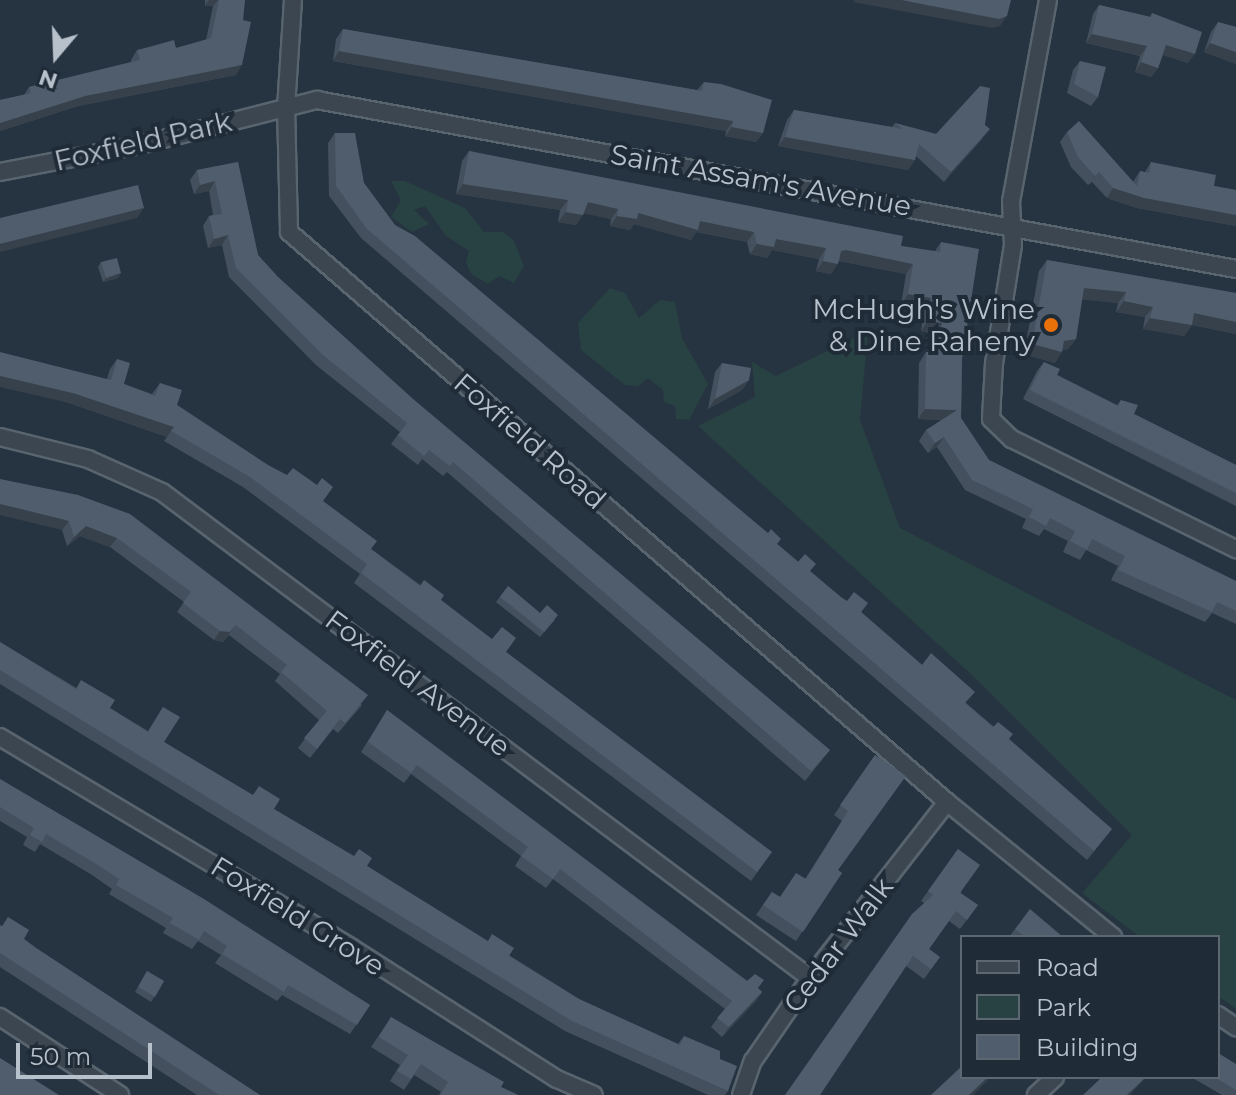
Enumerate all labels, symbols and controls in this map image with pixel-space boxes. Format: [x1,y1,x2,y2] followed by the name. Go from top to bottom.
[16,16,96,96] north arrow
[35,64,61,95] text: N
[51,104,235,178] street label: Foxfield Park
[608,137,914,223] street label: Saint Assam's Avenue
[812,292,1035,358] place label: McHugh's Wine & Dine Raheny
[1042,316,1060,334] marker: McHugh's Wine & Dine Raheny
[447,366,613,516] street label: Foxfield Road
[319,603,517,763] street label: Foxfield Avenue
[205,849,391,983] street label: Foxfield Grove
[776,871,900,1019] street label: Cedar Walk
[960,935,1220,1079] legend
[1036,953,1099,982] text: Road
[1036,993,1091,1022] text: Park
[20,1027,156,1077] scale bar
[1036,1033,1139,1062] text: Building
[30,1042,91,1071] text: 50 m

